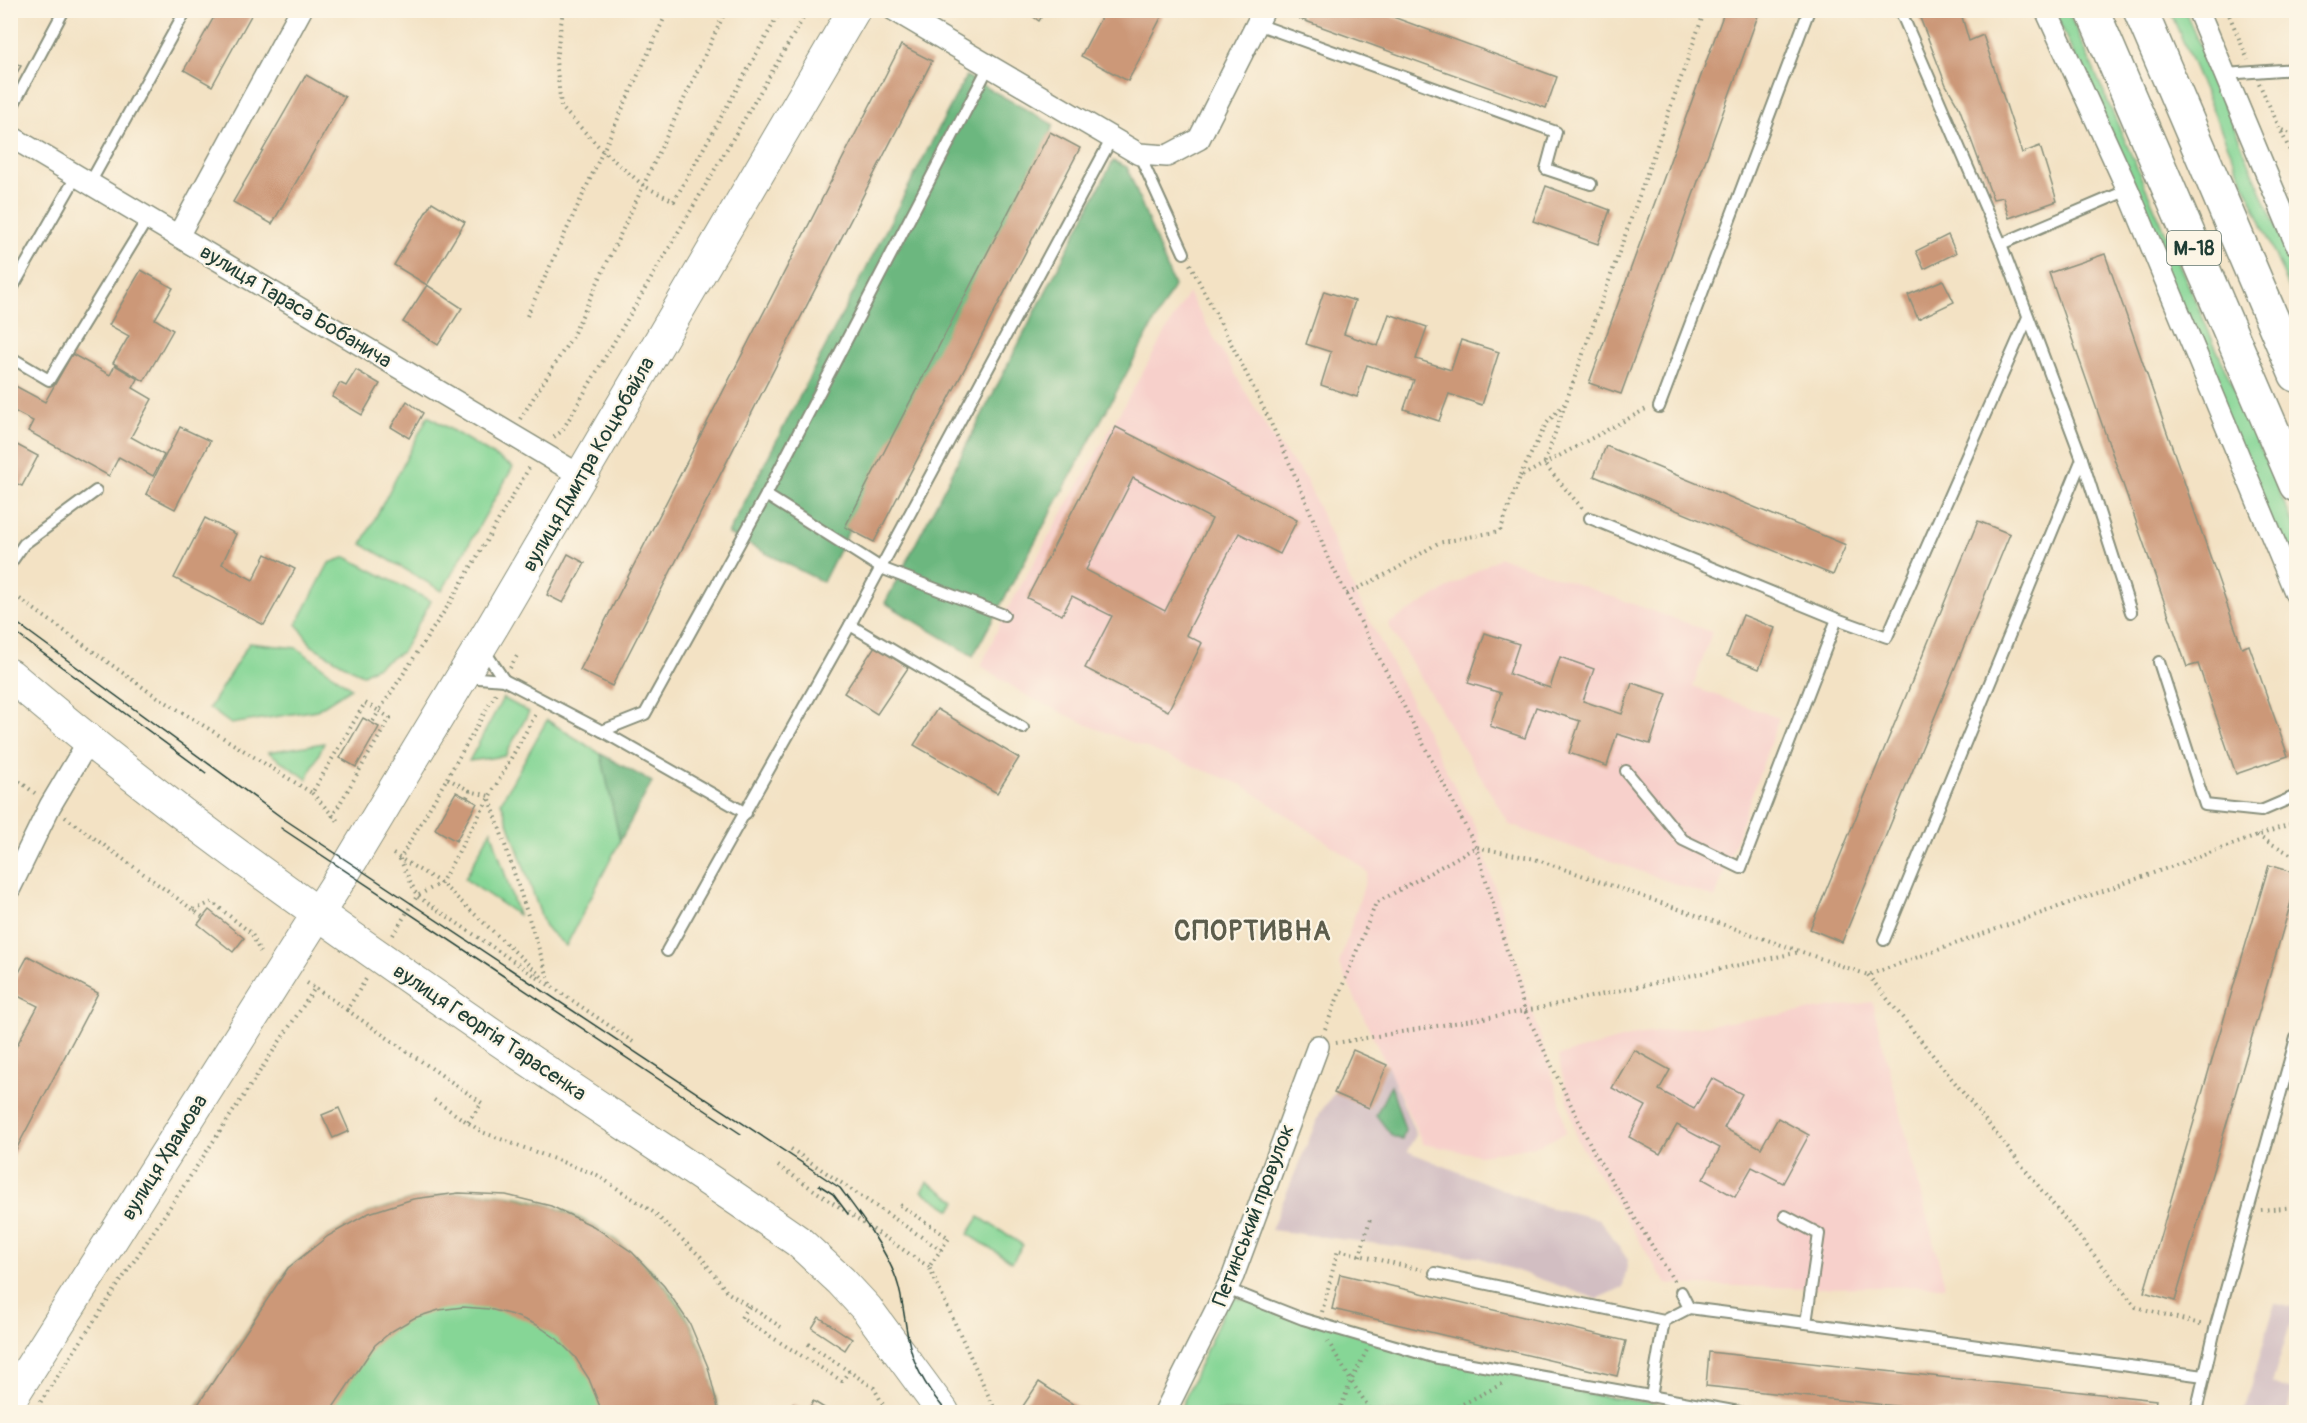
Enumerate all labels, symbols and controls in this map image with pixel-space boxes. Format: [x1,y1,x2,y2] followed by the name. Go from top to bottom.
[2167,231,2221,265] road number: М-18
[195,238,397,374] street label: вулиця Тараса Бобанича
[516,352,661,576] street label: вулиця Дмитра Коцюбайла
[1174,915,1332,948] district label: СПОРТИВНА
[388,958,592,1107] street label: вулиця Георгія Тарасенка
[115,1089,214,1225] street label: вулиця Храмова
[1206,1120,1301,1310] street label: Петинський провулок

